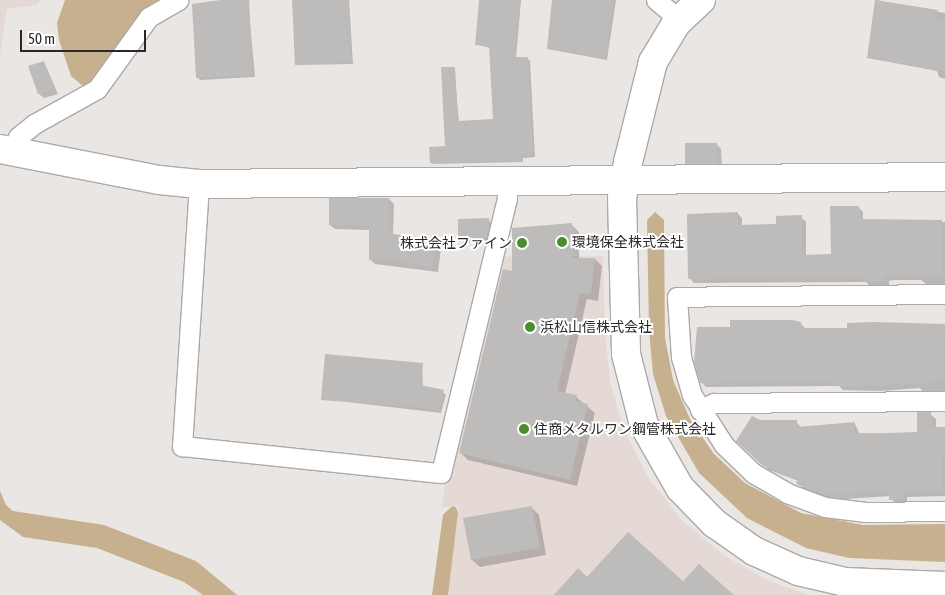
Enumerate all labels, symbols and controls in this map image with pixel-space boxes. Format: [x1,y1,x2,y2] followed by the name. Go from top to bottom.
[22,20,149,52] scale bar
[28,30,55,47] text: 50 m
[572,234,684,250] place label: 環境保全株式会社
[400,235,512,251] place label: 株式会社ファイン
[556,236,568,248] marker: 環境保全株式会社
[516,237,528,249] marker: 株式会社ファイン
[540,319,652,335] place label: 浜松山信株式会社
[524,321,536,333] marker: 浜松山信株式会社
[534,421,716,437] place label: 住商メタルワン鋼管株式会社
[518,423,530,435] marker: 住商メタルワン鋼管株式会社

